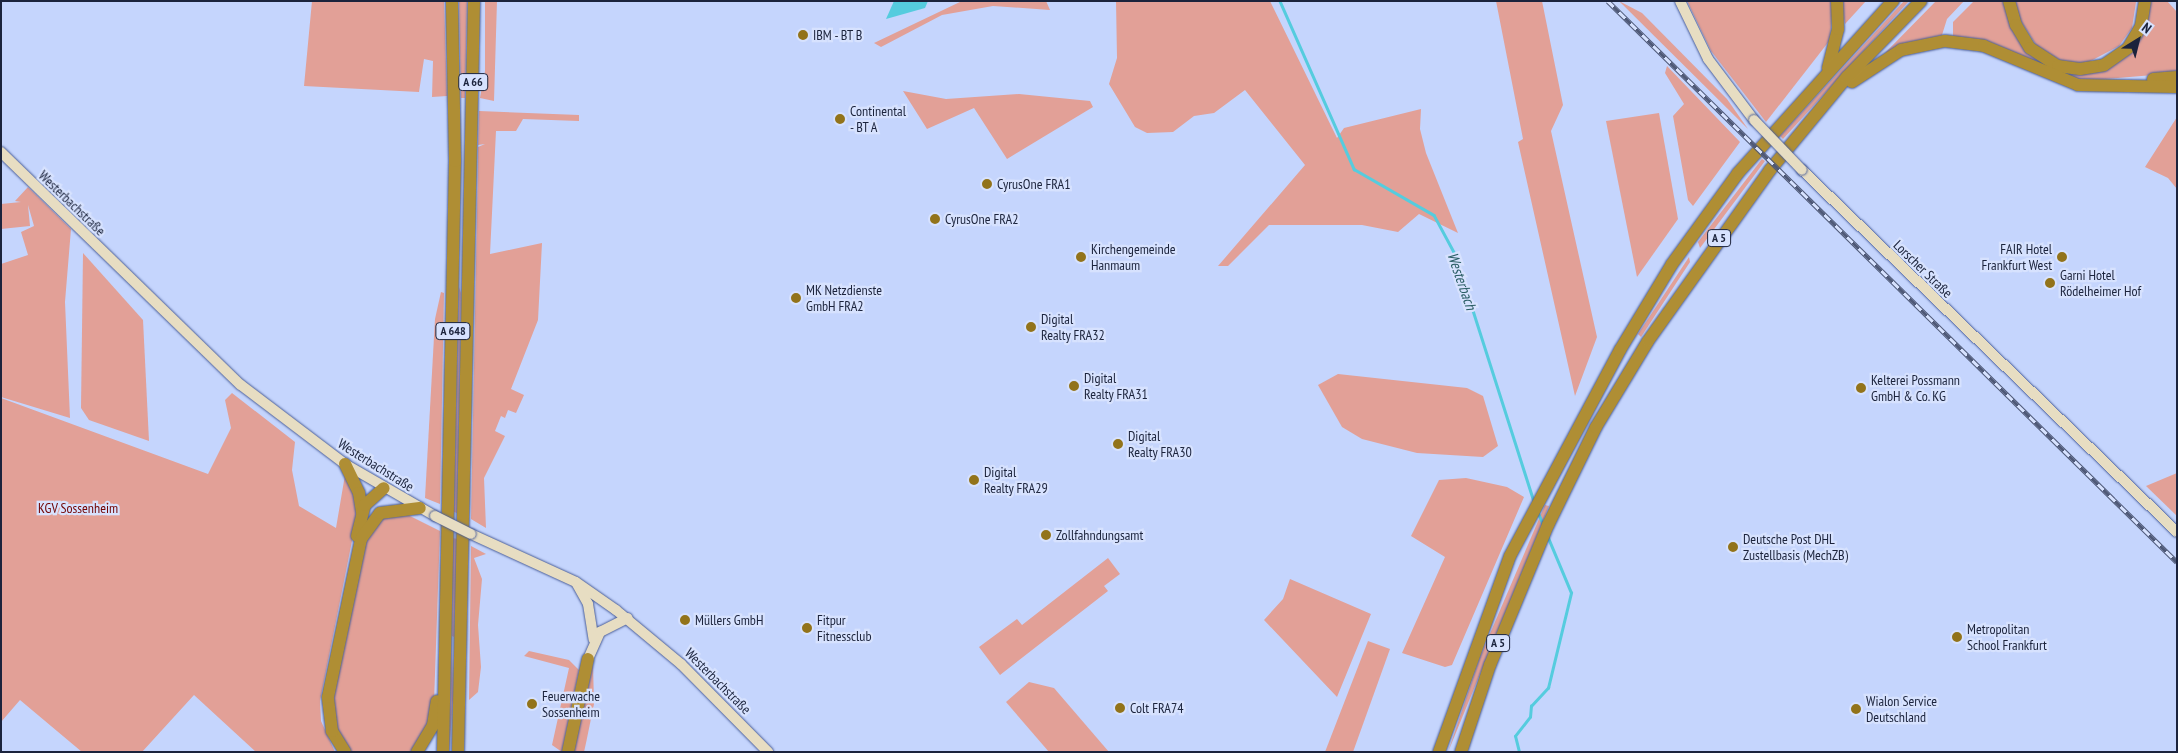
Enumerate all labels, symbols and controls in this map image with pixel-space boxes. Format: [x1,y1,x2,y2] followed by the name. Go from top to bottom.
[2113,15,2163,65] north arrow
[2138,18,2155,37] text: N
[813,27,864,43] place label: IBM - BT B
[797,29,809,41] marker: IBM - BT B
[458,72,488,91] road number: A 66
[850,103,906,136] place label: Continental - BT A
[834,113,846,125] marker: Continental - BT A
[35,167,109,239] street label: Westerbachstraße
[997,176,1070,192] place label: CyrusOne FRA1
[981,178,993,190] marker: CyrusOne FRA1
[945,211,1018,227] place label: CyrusOne FRA2
[929,213,941,225] marker: CyrusOne FRA2
[1706,228,1732,248] road number: A 5
[1890,237,1956,301] street label: Lorscher Straße
[1091,241,1176,274] place label: Kirchengemeinde Hanmaum
[1981,241,2052,274] place label: FAIR Hotel Frankfurt West
[1444,250,1480,312] water label: Westerbach
[1075,251,1087,263] marker: Kirchengemeinde Hanmaum
[2056,251,2068,263] marker: FAIR Hotel Frankfurt West
[2060,267,2141,300] place label: Garni Hotel Rödelheimer Hof
[2044,277,2056,289] marker: Garni Hotel Rödelheimer Hof
[806,282,882,314] place label: MK Netzdienste GmbH FRA2
[790,292,802,304] marker: MK Netzdienste GmbH FRA2
[1041,311,1105,344] place label: Digital Realty FRA32
[1025,321,1037,333] marker: Digital Realty FRA32
[434,322,472,341] road number: A 648
[1084,370,1148,402] place label: Digital Realty FRA31
[1871,372,1960,404] place label: Kelterei Possmann GmbH & Co. KG
[1068,380,1080,392] marker: Digital Realty FRA31
[1855,382,1867,394] marker: Kelterei Possmann GmbH & Co. KG
[1128,428,1192,461] place label: Digital Realty FRA30
[335,435,417,495] street label: Westerbachstraße
[1112,438,1124,450] marker: Digital Realty FRA30
[984,464,1048,497] place label: Digital Realty FRA29
[968,474,980,486] marker: Digital Realty FRA29
[38,500,118,516] park label: KGV Sossenheim
[1056,527,1143,543] place label: Zollfahndungsamt
[1040,529,1052,541] marker: Zollfahndungsamt
[1743,531,1848,564] place label: Deutsche Post DHL Zustellbasis (MechZB)
[1727,541,1739,553] marker: Deutsche Post DHL Zustellbasis (MechZB)
[695,612,763,628] place label: Müllers GmbH
[817,612,871,644] place label: Fitpur Fitnessclub
[679,614,691,626] marker: Müllers GmbH
[1967,621,2047,654] place label: Metropolitan School Frankfurt
[801,622,813,634] marker: Fitpur Fitnessclub
[1951,631,1963,643] marker: Metropolitan School Frankfurt
[1486,634,1510,652] road number: A 5
[682,645,754,717] street label: Westerbachstraße
[542,688,600,720] place label: Feuerwache Sossenheim
[1866,693,1937,726] place label: Wialon Service Deutschland
[526,698,538,710] marker: Feuerwache Sossenheim
[1130,700,1184,716] place label: Colt FRA74
[1114,702,1126,714] marker: Colt FRA74
[1850,703,1862,715] marker: Wialon Service Deutschland

